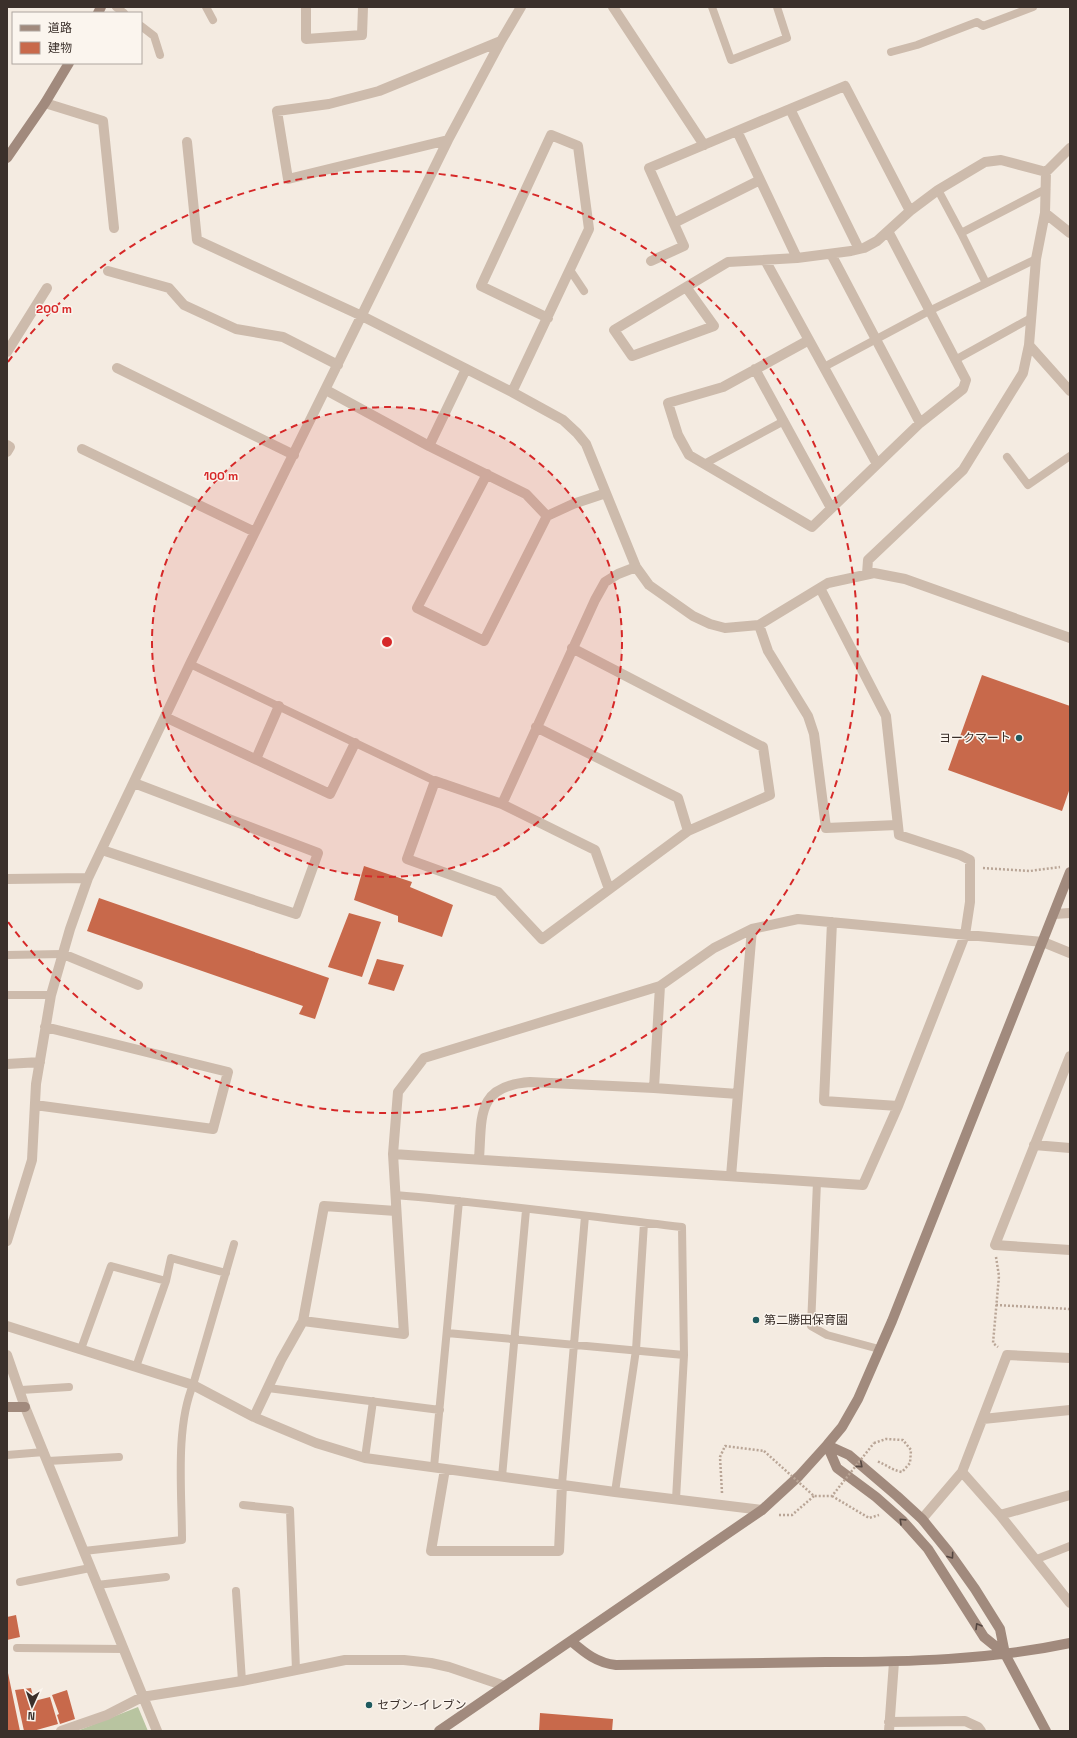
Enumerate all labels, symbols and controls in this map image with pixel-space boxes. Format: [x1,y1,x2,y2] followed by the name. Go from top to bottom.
[12,12,142,64] legend
[48,20,72,36] text: 道路
[48,40,72,56] text: 建物
[36,301,72,317] text: 200 m
[204,468,238,484] text: 100 m
[380,635,394,649] centre of rings
[939,730,1011,746] place label: ヨークマート
[1014,733,1024,743] marker: ヨークマート
[764,1312,848,1328] place label: 第二勝田保育園
[751,1315,761,1325] marker: 第二勝田保育園
[855,1460,863,1467] one-way arrow
[899,1518,907,1526] one-way arrow
[946,1552,953,1559] one-way arrow
[975,1623,982,1630] one-way arrow
[12,1686,52,1726] north arrow
[377,1697,466,1713] place label: セブン-イレブン
[364,1700,374,1710] marker: セブン-イレブン
[27,1709,36,1723] text: N

